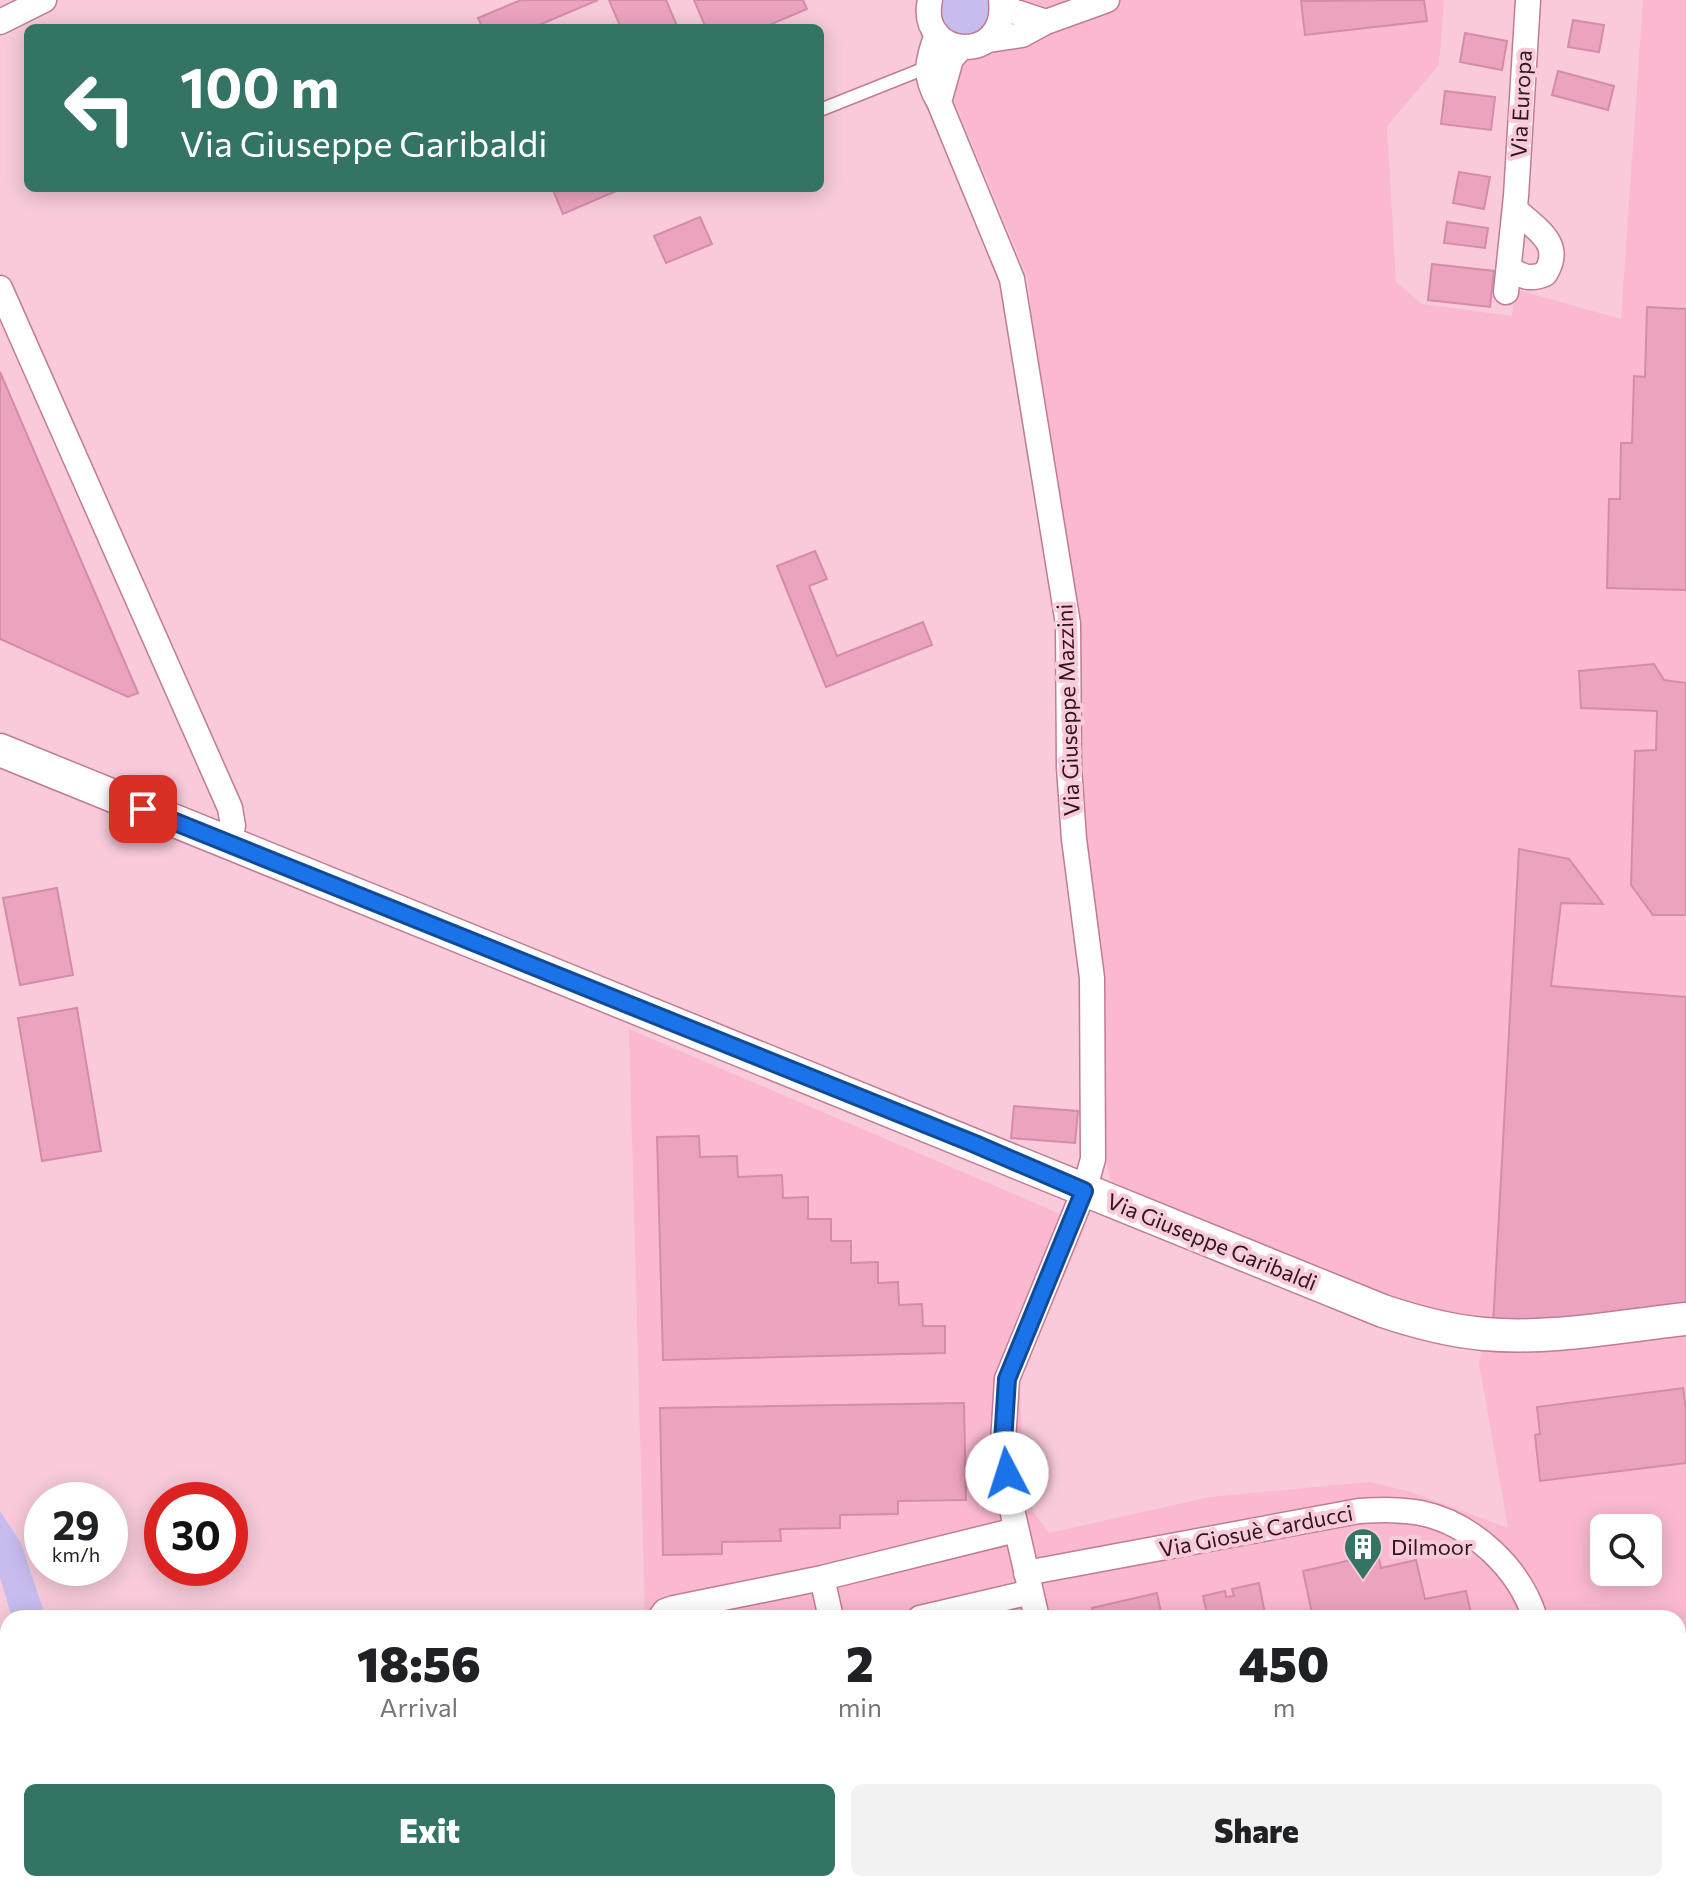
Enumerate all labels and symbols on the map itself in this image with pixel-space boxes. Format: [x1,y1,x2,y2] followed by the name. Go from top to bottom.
[1504,49,1537,159] street label: Via Europa
[1050,604,1085,816] street label: Via Giuseppe Mazzini
[109,775,177,843] pin
[1103,1187,1321,1296] street label: Via Giuseppe Garibaldi
[965,1431,1049,1515] position arrow
[144,1482,248,1586] speed limit sign: 30
[1157,1498,1355,1563] street label: Via Giosuè Carducci
[1342,1526,1384,1581] building icon: Dilmoor
[1391,1533,1473,1560] place label: Dilmoor

